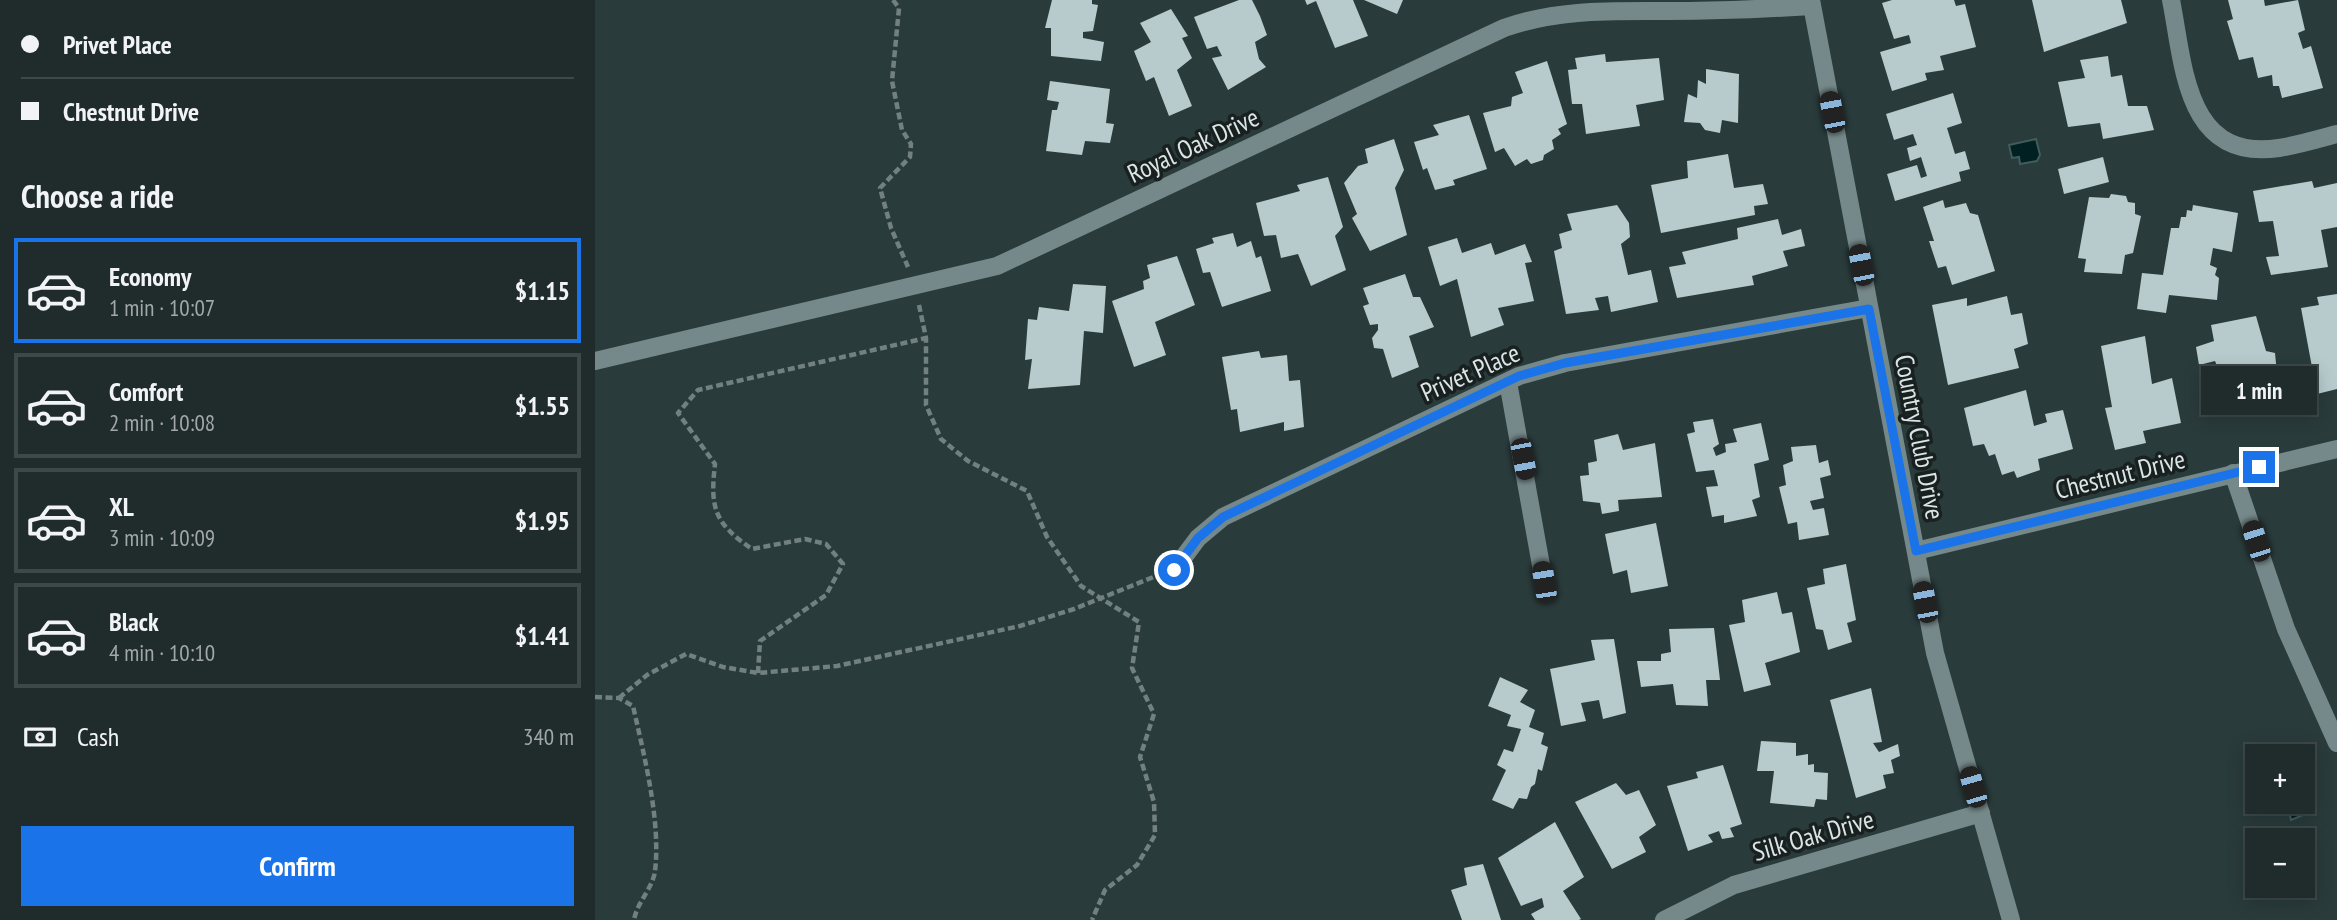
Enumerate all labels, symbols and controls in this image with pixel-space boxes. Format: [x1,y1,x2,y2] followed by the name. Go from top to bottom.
[63,28,172,61] text: Privet Place
[1818,89,1847,135] car
[63,95,199,128] text: Chestnut Drive
[1122,100,1264,190] street label: Royal Oak Drive
[21,175,174,217] text: Choose a ride
[1847,242,1876,288] car
[25,259,88,322] icon: car
[109,260,191,293] text: Economy
[515,274,570,307] text: $1.15
[109,293,215,322] text: 1 min · 10:07
[1415,336,1525,408] street label: Privet Place
[1888,352,1952,522] street label: Country Club Drive
[2201,365,2317,414] callout: 1 min
[25,374,88,437] icon: car
[109,375,183,408] text: Comfort
[2236,376,2282,405] text: 1 min
[515,389,570,422] text: $1.55
[109,408,215,437] text: 2 min · 10:08
[1509,436,1538,482] car
[2052,442,2188,506] street label: Chestnut Drive
[2243,451,2275,483] route end
[25,489,88,552] icon: car
[109,490,134,523] text: XL
[515,504,570,537] text: $1.95
[2240,518,2273,564] car
[109,523,215,552] text: 3 min · 10:09
[1158,554,1190,586] route start
[1531,560,1558,604] car
[1911,579,1940,625] car
[25,604,88,667] icon: car
[109,605,159,638] text: Black
[515,619,570,652] text: $1.41
[109,638,215,667] text: 4 min · 10:10
[21,718,59,756] icon: cash
[77,720,119,753] text: Cash
[523,722,574,751] text: 340 m
[2245,744,2315,898] map controls
[2245,744,2315,814] button: +
[1958,764,1989,810] car
[1749,802,1877,868] street label: Silk Oak Drive
[21,826,574,906] button: Confirm
[2245,828,2315,898] button: −

